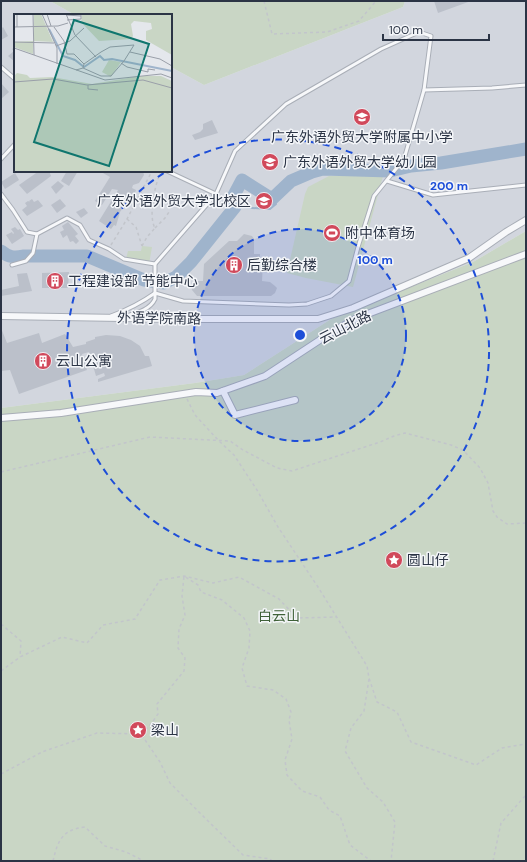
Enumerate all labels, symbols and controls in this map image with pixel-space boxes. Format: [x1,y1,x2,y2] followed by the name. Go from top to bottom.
[14,14,172,172] inset map
[383,16,489,42] scale bar
[389,22,423,38] text: 100 m
[352,107,372,127] school or university icon: 广东外语外贸大学附属中小学
[271,128,453,146] place label: 广东外语外贸大学附属中小学
[260,152,280,172] school or university icon: 广东外语外贸大学幼儿园
[283,153,437,171] place label: 广东外语外贸大学幼儿园
[430,178,468,194] text: 200 m
[254,191,274,211] school or university icon: 广东外语外贸大学北校区
[97,192,251,210] place label: 广东外语外贸大学北校区
[322,223,342,243] sports icon: 附中体育场
[345,224,415,242] place label: 附中体育场
[357,252,393,268] text: 100 m
[224,255,244,275] building icon: 后勤综合楼
[247,256,317,274] place label: 后勤综合楼
[45,271,65,291] building icon: 工程建设部 节能中心
[68,272,198,290] place label: 工程建设部 节能中心
[316,306,374,348] street label: 云山北路
[117,308,201,328] street label: 外语学院南路
[293,328,307,342] centre of rings
[33,351,53,371] building icon: 云山公寓
[56,352,112,370] place label: 云山公寓
[384,550,404,570] place icon: 圆山仔
[407,551,449,569] place label: 圆山仔
[258,607,300,625] park label: 白云山
[128,720,148,740] place icon: 梁山
[151,721,179,739] place label: 梁山

